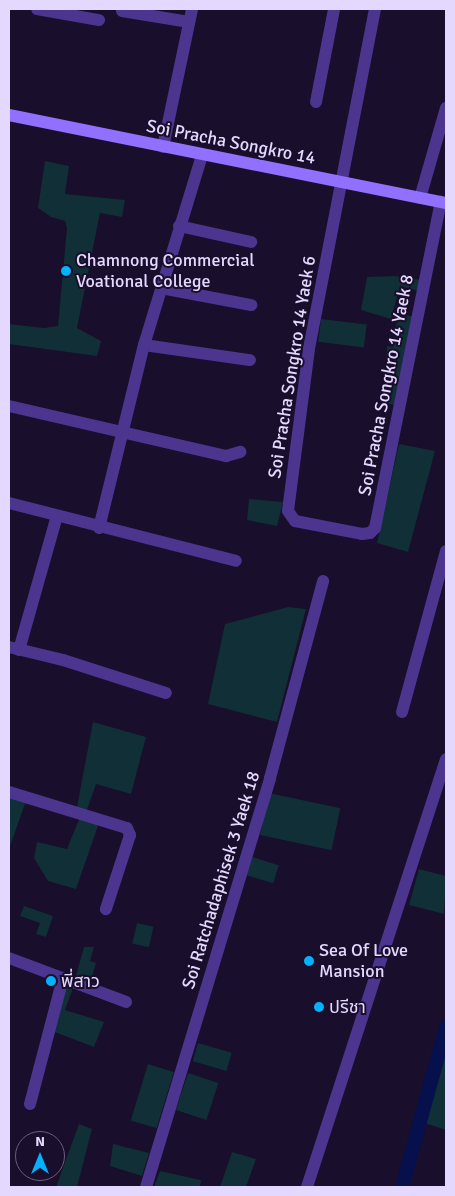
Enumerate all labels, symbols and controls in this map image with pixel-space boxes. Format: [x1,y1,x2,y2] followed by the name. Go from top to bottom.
[145,115,317,169] street label: Soi Pracha Songkro 14
[76,250,255,292] place label: Chamnong Commercial Voational College
[264,254,320,480] street label: Soi Pracha Songkro 14 Yaek 6
[60,265,72,277] marker: Chamnong Commercial Voational College
[354,273,418,497] street label: Soi Pracha Songkro 14 Yaek 8
[178,769,264,991] street label: Soi Ratchadaphisek 3 Yaek 18
[319,940,408,982] place label: Sea Of Love Mansion
[303,955,315,967] marker: Sea Of Love Mansion
[61,970,100,992] place label: พี่สาว
[45,975,57,987] marker: พี่สาว
[329,996,366,1018] place label: ปรีชา
[313,1001,325,1013] marker: ปรีชา
[15,1131,65,1181] north arrow
[35,1133,45,1150] text: N

